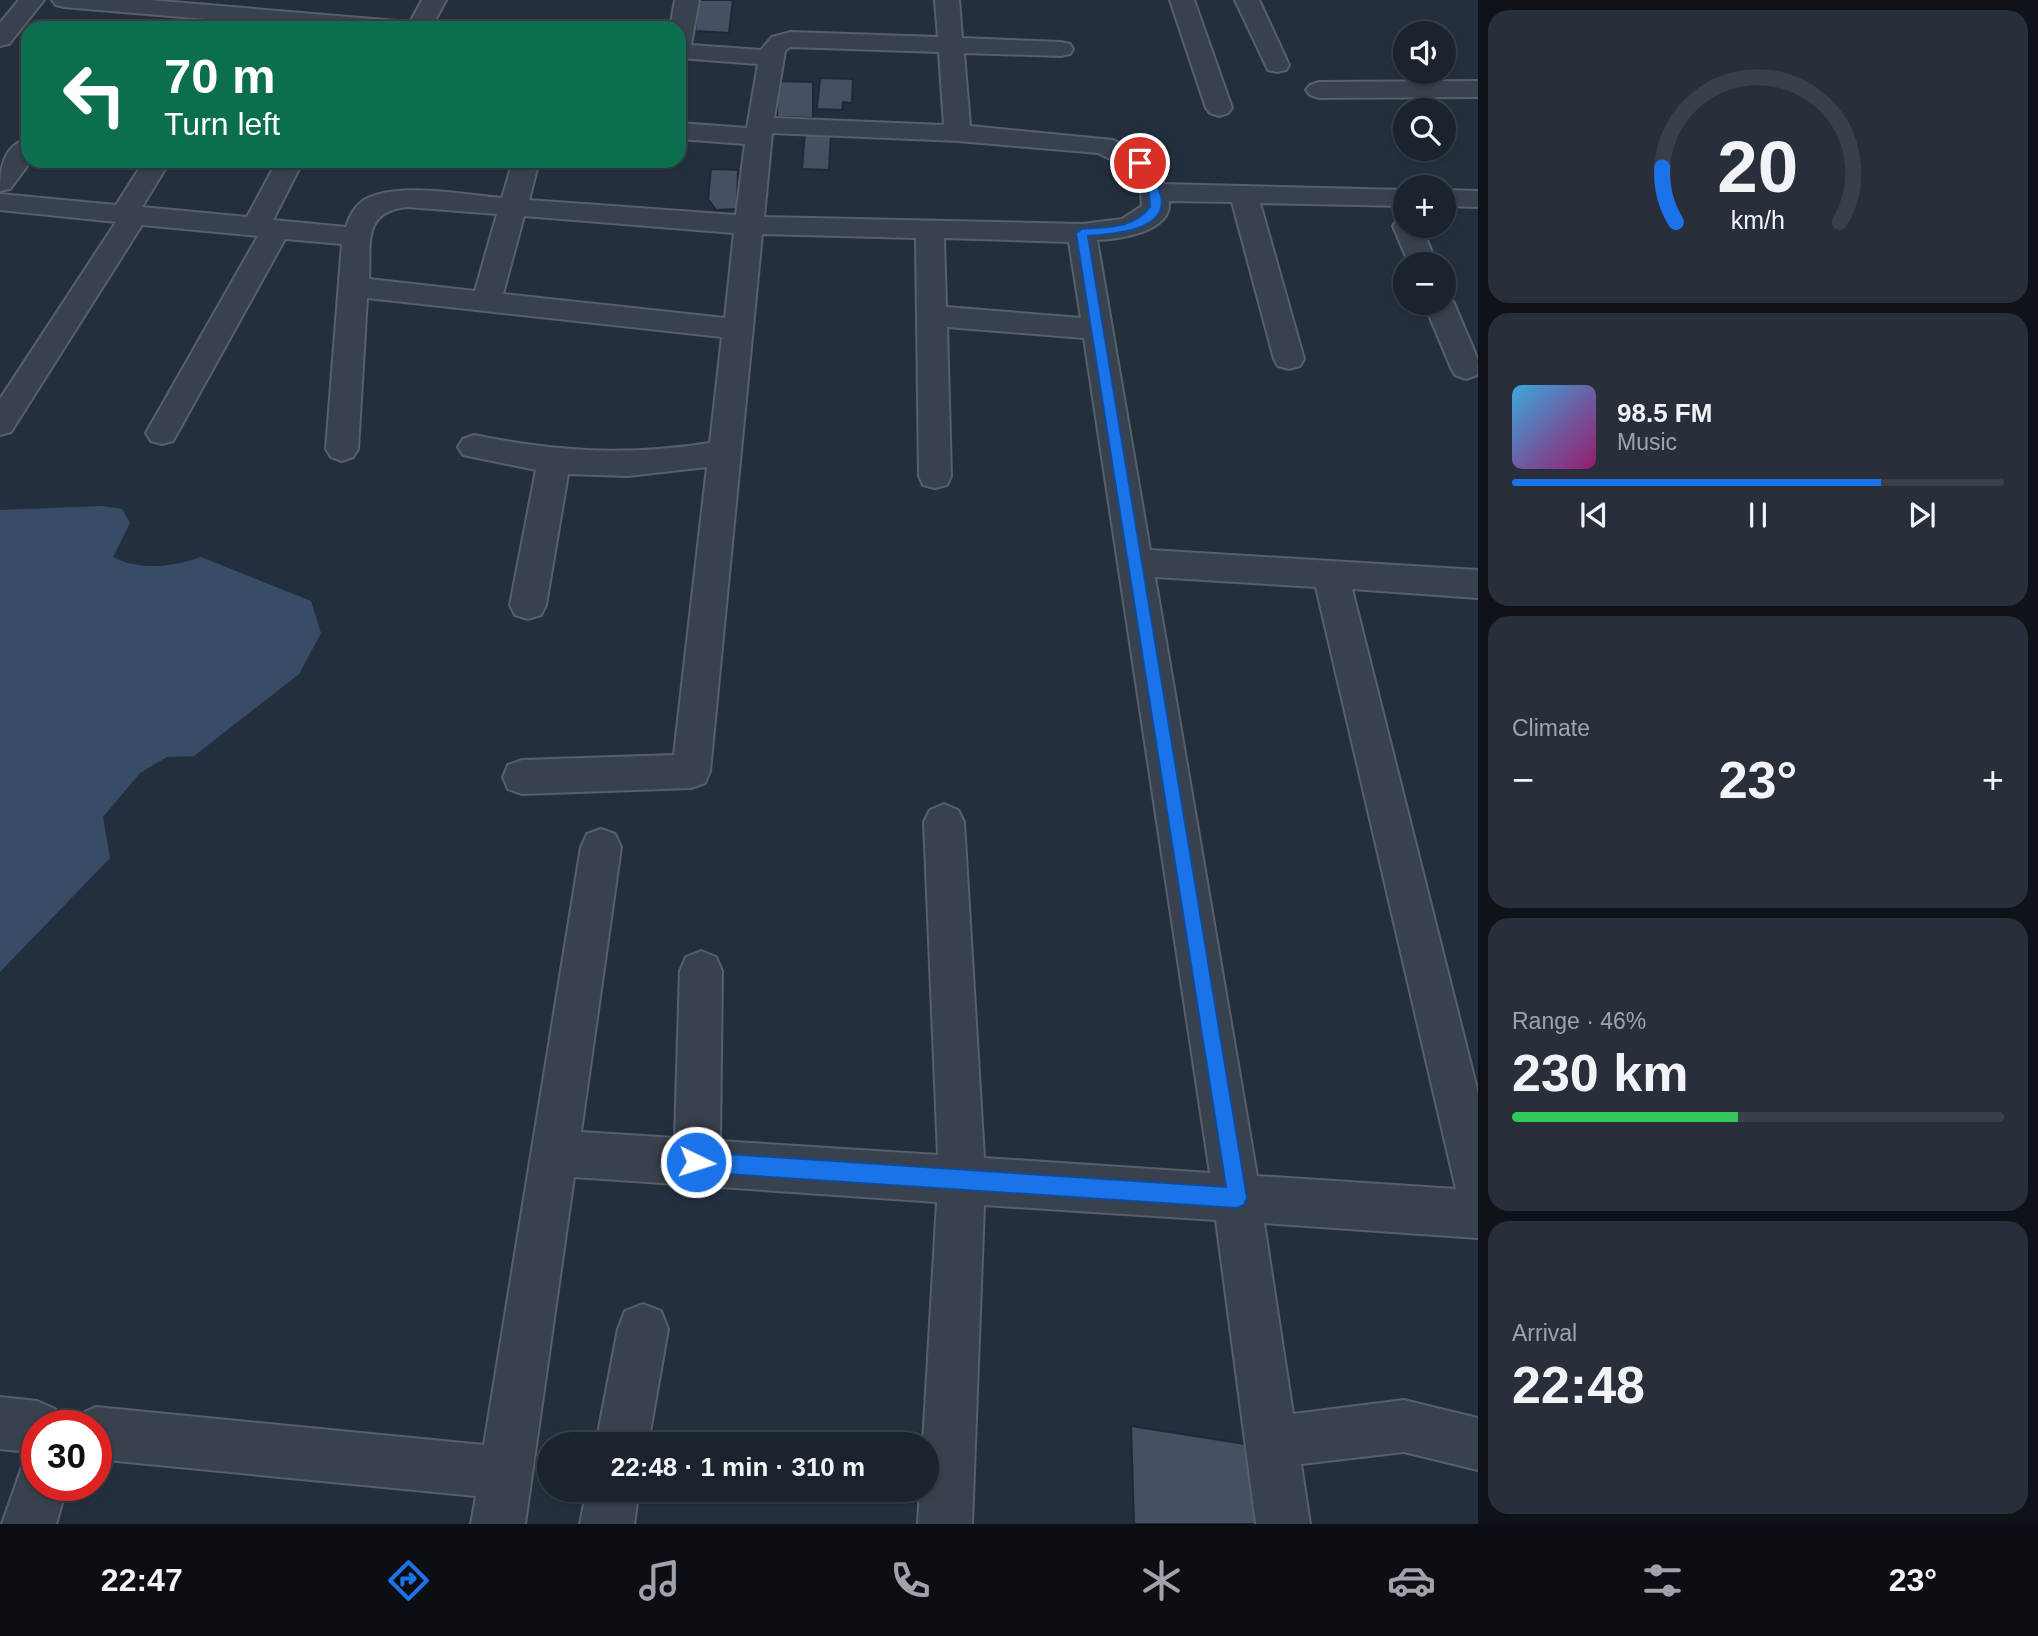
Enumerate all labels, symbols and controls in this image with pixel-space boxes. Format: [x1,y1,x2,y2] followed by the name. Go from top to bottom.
[1393,21,1456,315] map controls
[1393,21,1456,84] button: sound
[49,49,140,140] icon: left
[164,49,276,103] text: 70 m
[1393,98,1456,161] button: search
[164,106,280,142] text: Turn left
[1718,127,1798,208] text: 20
[1110,133,1170,193] pin
[1121,144,1159,182] icon: arrive
[1393,175,1456,238] button: +
[1731,206,1785,234] text: km/h
[1393,252,1456,315] button: −
[1617,398,1712,428] text: 98.5 FM
[1617,429,1677,455] text: Music
[1575,496,1613,534] icon: previous
[1739,496,1777,534] icon: pause
[1903,496,1941,534] icon: next
[1512,715,1590,741] text: Climate
[1719,751,1797,809] text: 23°
[1512,759,1534,801] text: −
[1982,759,2004,801] text: +
[1512,1008,1646,1034] text: Range · 46%
[1512,1044,1688,1102] text: 230 km
[659,1125,733,1199] position arrow
[1512,1320,1577,1346] text: Arrival
[1512,1356,1645,1414] text: 22:48
[21,1410,112,1501] speed limit sign: 30
[611,1452,865,1482] text: 22:48 · 1 min · 310 m
[384,1556,433,1605] icon: directions
[635,1556,684,1605] icon: music
[886,1556,935,1605] icon: phone
[1137,1556,1186,1605] icon: climate
[1387,1556,1436,1605] icon: car
[1638,1556,1687,1605] icon: filters
[101,1562,183,1598] text: 22:47
[1889,1562,1937,1598] text: 23°

